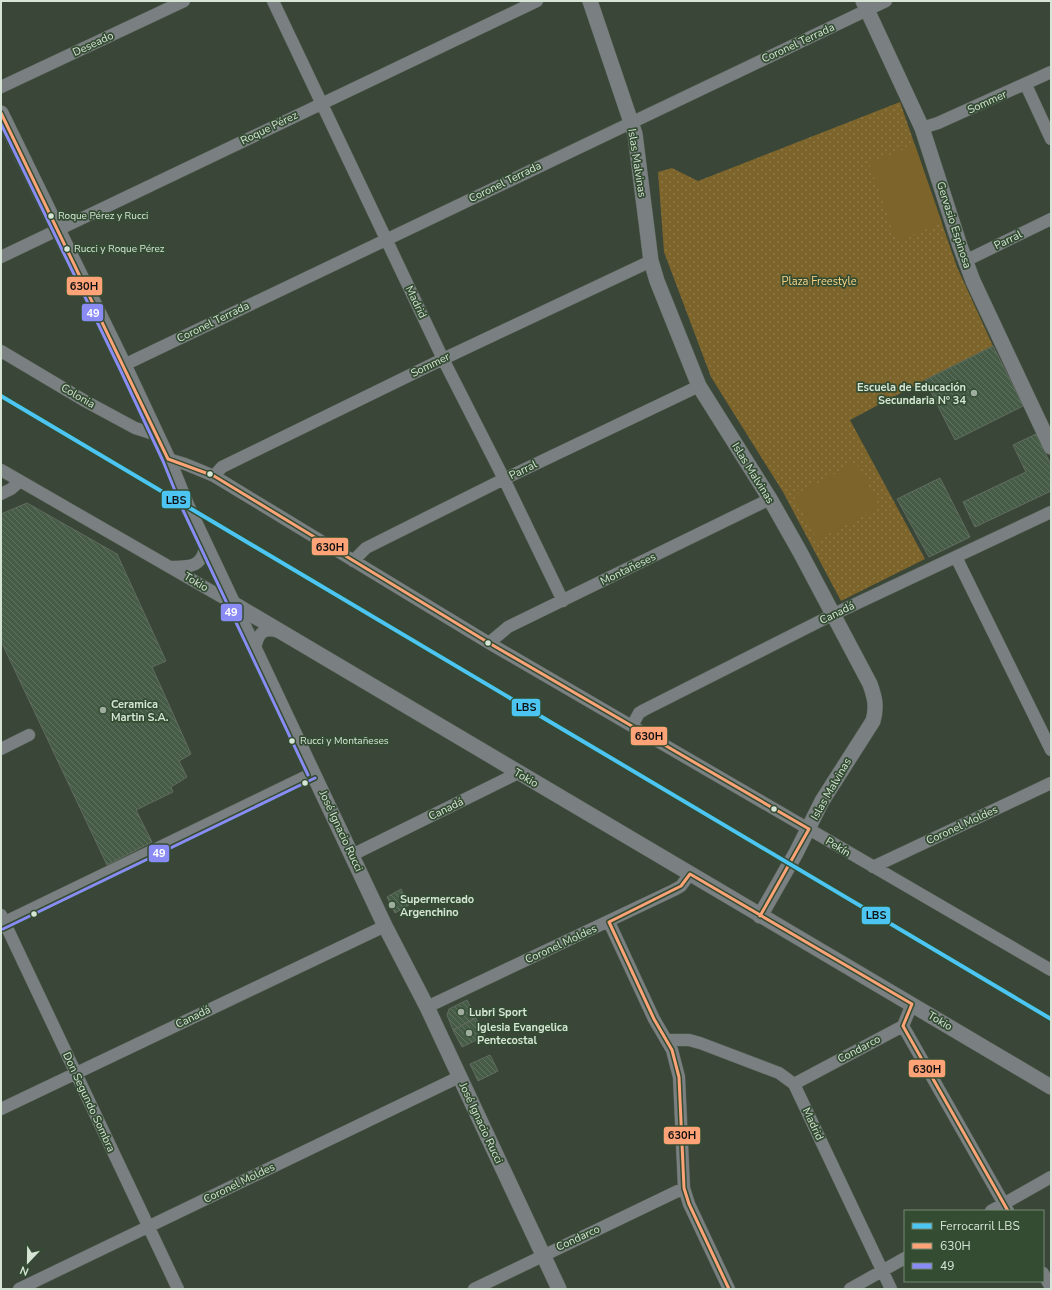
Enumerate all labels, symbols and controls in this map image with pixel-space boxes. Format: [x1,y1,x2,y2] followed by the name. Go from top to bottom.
[759,19,837,66] street label: Coronel Terrada
[70,28,116,60] street label: Deseado
[965,87,1009,117] street label: Sommer
[238,108,300,148] street label: Roque Pérez
[624,128,650,198] street label: Islas Malvinas
[466,158,544,206] street label: Coronel Terrada
[933,180,975,270] street label: Gervasio Espinosa
[58,209,148,223] place label: Roque Pérez y Rucci
[46,211,56,221] marker: Roque Pérez y Rucci
[991,226,1025,253] street label: Parral
[74,242,165,256] place label: Rucci y Roque Pérez
[62,244,72,254] marker: Rucci y Roque Pérez
[781,274,857,289] park label: Plaza Freestyle
[66,276,103,296] line badge: 630H
[70,279,98,294] text: 630H
[402,283,430,321] street label: Madrid
[174,298,252,346] street label: Coronel Terrada
[81,303,104,322] line badge: 49
[86,306,100,321] text: 49
[408,349,452,381] street label: Sommer
[58,380,98,412] street label: Colonia
[857,380,966,408] place label: Escuela de Educación Secundaria Nº 34
[969,388,979,398] marker: Escuela de Educación Secundaria Nº 34
[728,440,778,506] street label: Islas Malvinas
[506,456,540,483] street label: Parral
[205,469,215,479] unlabelled marker
[161,490,191,509] line badge: LBS
[166,493,186,508] text: LBS
[311,537,349,556] line badge: 630H
[316,540,344,555] text: 630H
[598,549,658,589] street label: Montañeses
[181,569,211,595] street label: Tokio
[817,598,857,628] street label: Canadá
[220,603,243,622] line badge: 49
[224,605,238,620] text: 49
[483,638,493,648] unlabelled marker
[111,697,169,725] place label: Ceramica Martin S.A.
[511,698,541,717] line badge: LBS
[516,700,536,715] text: LBS
[98,705,108,715] marker: Ceramica Martin S.A.
[630,726,668,746] line badge: 630H
[635,729,663,744] text: 630H
[300,734,389,748] place label: Rucci y Montañeses
[287,736,297,746] marker: Rucci y Montañeses
[807,755,855,823] street label: Islas Malvinas
[511,765,541,791] street label: Tokio
[300,778,310,788] unlabelled marker
[315,787,366,874] street label: José Ignacio Rucci
[426,794,466,824] street label: Canadá
[924,802,1000,848] street label: Coronel Moldes
[769,804,779,814] unlabelled marker
[823,834,853,860] street label: Pekín
[148,844,170,863] line badge: 49
[152,846,166,861] text: 49
[400,892,474,920] place label: Supermercado Argenchino
[387,900,397,910] marker: Supermercado Argenchino
[861,906,891,925] line badge: LBS
[866,908,886,923] text: LBS
[29,909,39,919] unlabelled marker
[523,921,599,967] street label: Coronel Moldes
[173,1002,213,1032] street label: Canadá
[469,1005,528,1020] place label: Lubri Sport
[456,1007,466,1017] marker: Lubri Sport
[925,1008,955,1034] street label: Tokio
[477,1020,568,1048] place label: Iglesia Evangelica Pentecostal
[464,1028,474,1038] marker: Iglesia Evangelica Pentecostal
[835,1031,883,1067] street label: Condarco
[59,1050,119,1155] street label: Don Segundo Sombra
[908,1059,946,1078] line badge: 630H
[913,1062,941,1077] text: 630H
[455,1079,506,1166] street label: José Ignacio Rucci
[799,1105,827,1143] street label: Madrid
[663,1126,701,1145] line badge: 630H
[668,1128,696,1143] text: 630H
[201,1159,277,1207] street label: Coronel Moldes
[904,1210,1044,1282] legend
[940,1218,1020,1234] text: Ferrocarril LBS
[554,1221,602,1255] street label: Condarco
[940,1238,971,1254] text: 630H
[8,1242,48,1282] north arrow
[940,1258,954,1274] text: 49
[18,1262,31,1279] text: N

